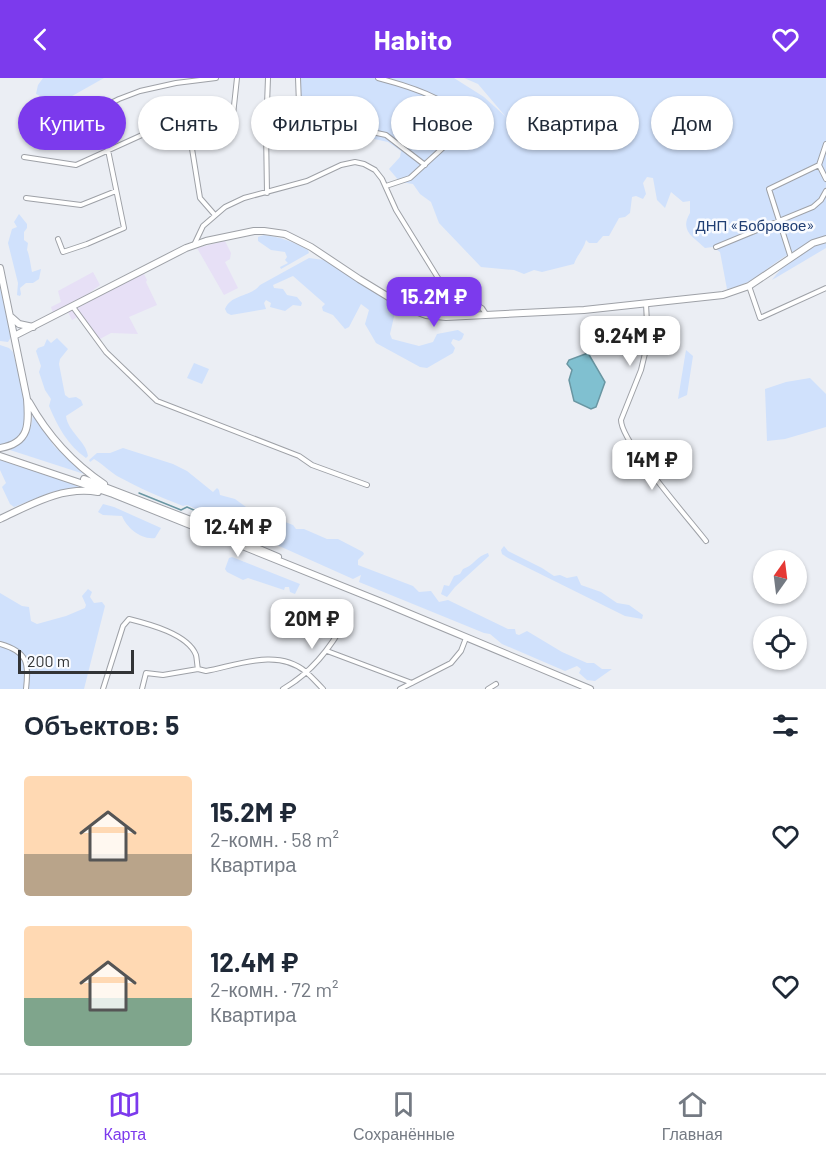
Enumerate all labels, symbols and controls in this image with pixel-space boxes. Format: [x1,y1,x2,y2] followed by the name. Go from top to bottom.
[24,23,57,56] icon: back
[374,23,452,55] text: Habito
[769,23,802,56] icon: heart
[18,96,126,150] chip: Купить
[138,96,239,150] chip: Снять
[251,96,379,150] chip: Фильтры
[391,96,494,150] chip: Новое
[506,96,639,150] chip: Квартира
[651,96,733,150] chip: Дом
[696,216,814,234] park label: ДНП «Бобровое»
[379,277,489,328] pin: 15.2M ₽
[401,284,467,308] text: 15.2M ₽
[575,316,685,367] pin: 9.24M ₽
[594,323,666,347] text: 9.24M ₽
[610,440,694,491] pin: 14M ₽
[626,447,678,471] text: 14M ₽
[183,507,293,558] pin: 12.4M ₽
[204,514,272,538] text: 12.4M ₽
[753,550,807,604] north arrow
[753,550,807,670] map controls
[270,599,354,650] pin: 20M ₽
[285,606,339,630] text: 20M ₽
[753,616,807,670] button: locate
[18,647,134,674] scale bar
[27,651,70,670] text: 200 m
[24,709,179,740] text: Объектов: 5
[769,709,802,742] icon: filters
[210,796,297,827] text: 15.2M ₽
[72,800,144,872] icon: home
[769,820,802,853] icon: heart
[210,827,339,851] text: 2-комн. · 58 m²
[210,852,296,876] text: Квартира
[210,946,299,977] text: 12.4M ₽
[72,950,144,1022] icon: home
[769,970,802,1003] icon: heart
[210,977,339,1001] text: 2-комн. · 72 m²
[210,1002,296,1026] text: Квартира
[103,1088,146,1144] tab: Карта
[353,1088,455,1144] tab: Сохранённые
[662,1088,723,1144] tab: Главная

